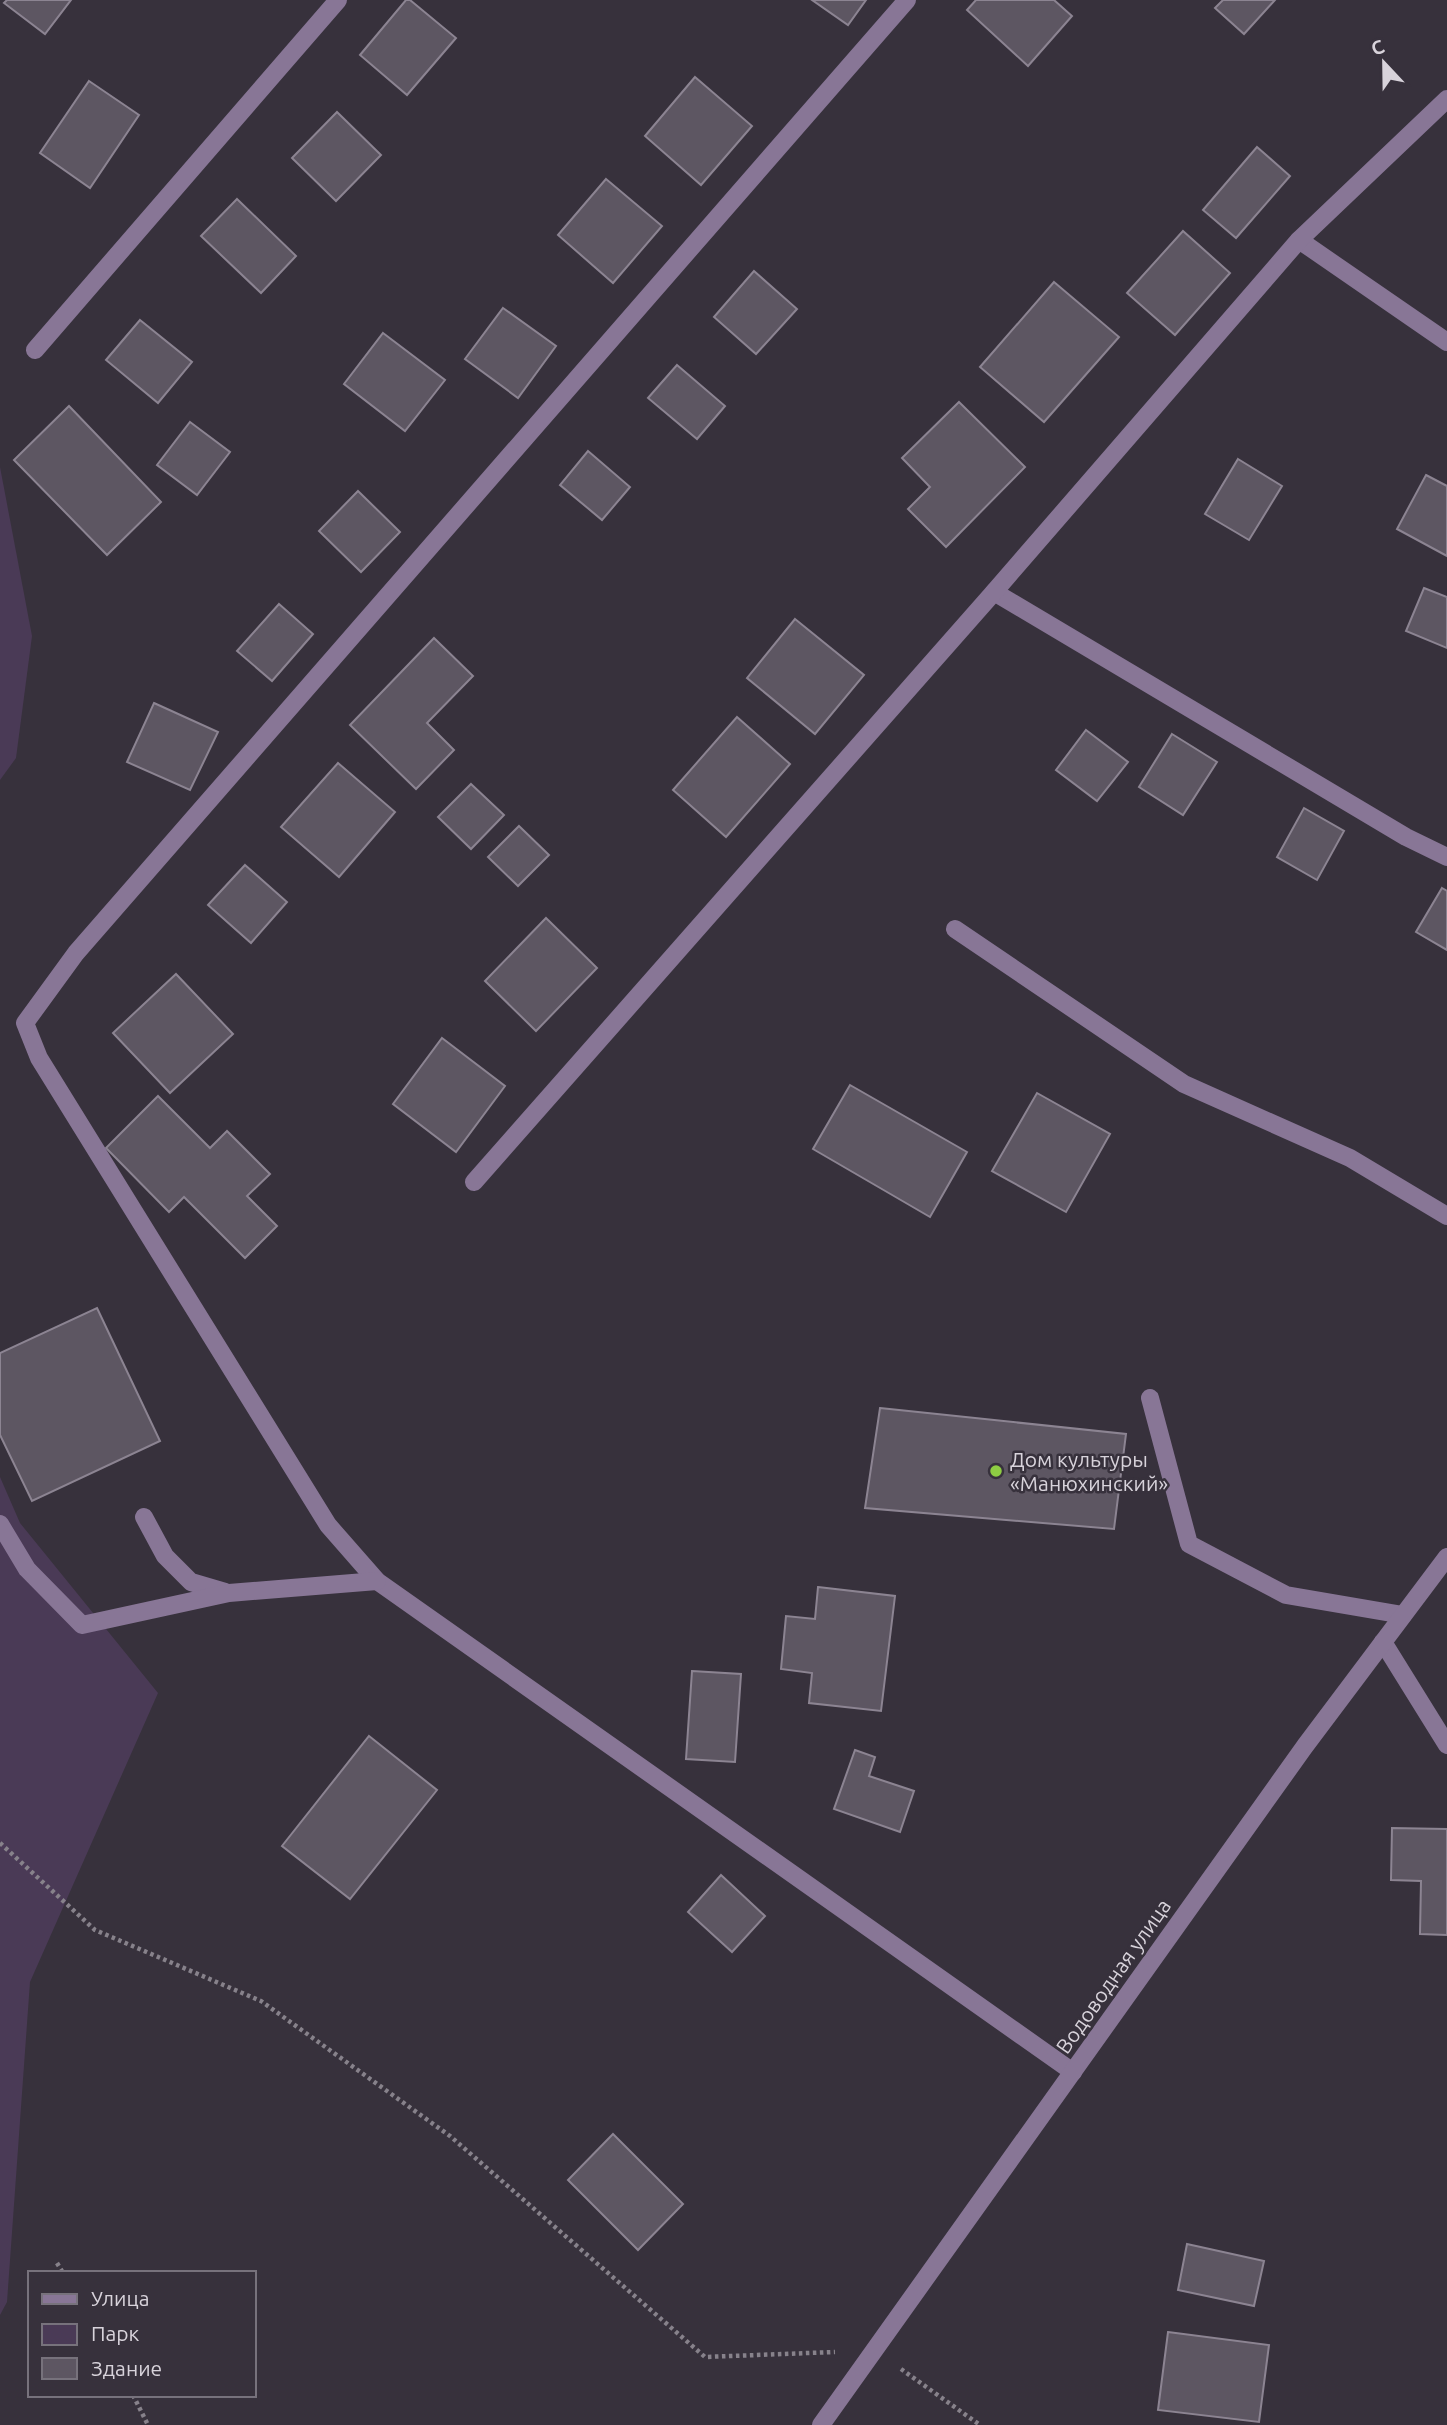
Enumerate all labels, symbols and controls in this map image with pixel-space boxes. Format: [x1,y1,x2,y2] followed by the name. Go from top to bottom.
[1349,28,1419,98] north arrow
[1368,35,1387,60] text: С
[1010,1447,1168,1495] place label: Дом культуры «Манюхинский»
[988,1463,1004,1479] marker: Дом культуры «Манюхинский»
[1051,1894,1175,2058] street label: Водоводная улица
[28,2271,256,2397] legend
[91,2286,149,2310] text: Улица
[91,2321,140,2345] text: Парк
[91,2356,162,2380] text: Здание

